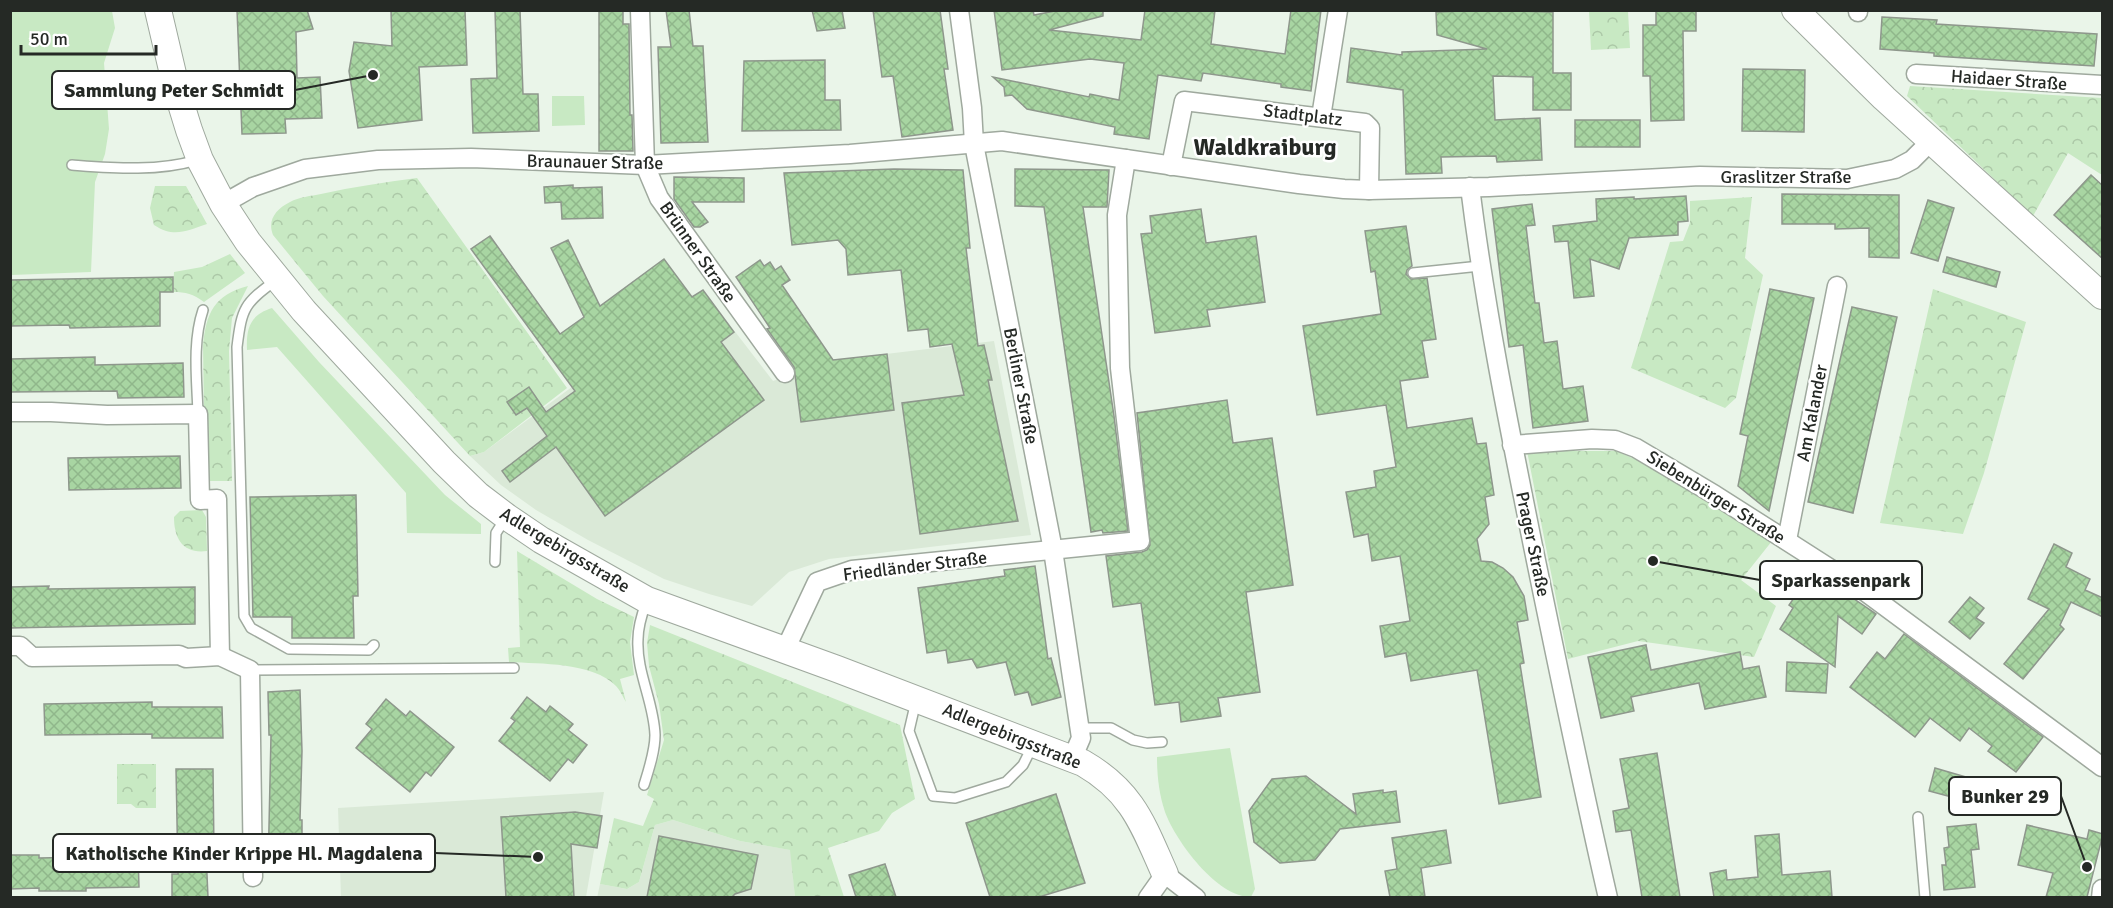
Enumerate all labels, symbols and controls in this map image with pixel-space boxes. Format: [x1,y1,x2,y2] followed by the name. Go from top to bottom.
[21,18,156,56] scale bar
[30,28,68,50] text: 50 m
[1950,65,2068,95] street label: Haidaer Straße
[52,71,295,109] callout: Sammlung Peter Schmidt
[64,78,284,103] text: Sammlung Peter Schmidt
[1262,99,1344,131] street label: Stadtplatz
[1193,132,1337,162] district label: Waldkraiburg
[526,150,664,174] street label: Braunauer Straße
[1720,166,1852,188] street label: Graslitzer Straße
[655,197,741,307] street label: Brünner Straße
[999,326,1043,446] street label: Berliner Straße
[1792,362,1832,463] street label: Am Kalander
[1643,445,1789,549] street label: Siebenbürger Straße
[1511,489,1555,599] street label: Prager Straße
[496,503,634,597] street label: Adlergebirgsstraße
[842,546,988,586] street label: Friedländer Straße
[1760,561,1922,599] callout: Sparkassenpark
[1772,568,1911,593] text: Sparkassenpark
[939,698,1085,774] street label: Adlergebirgsstraße
[1949,777,2061,815] callout: Bunker 29
[1961,784,2049,809] text: Bunker 29
[53,834,435,872] callout: Katholische Kinder Krippe Hl. Magdalena
[65,841,423,866] text: Katholische Kinder Krippe Hl. Magdalena

